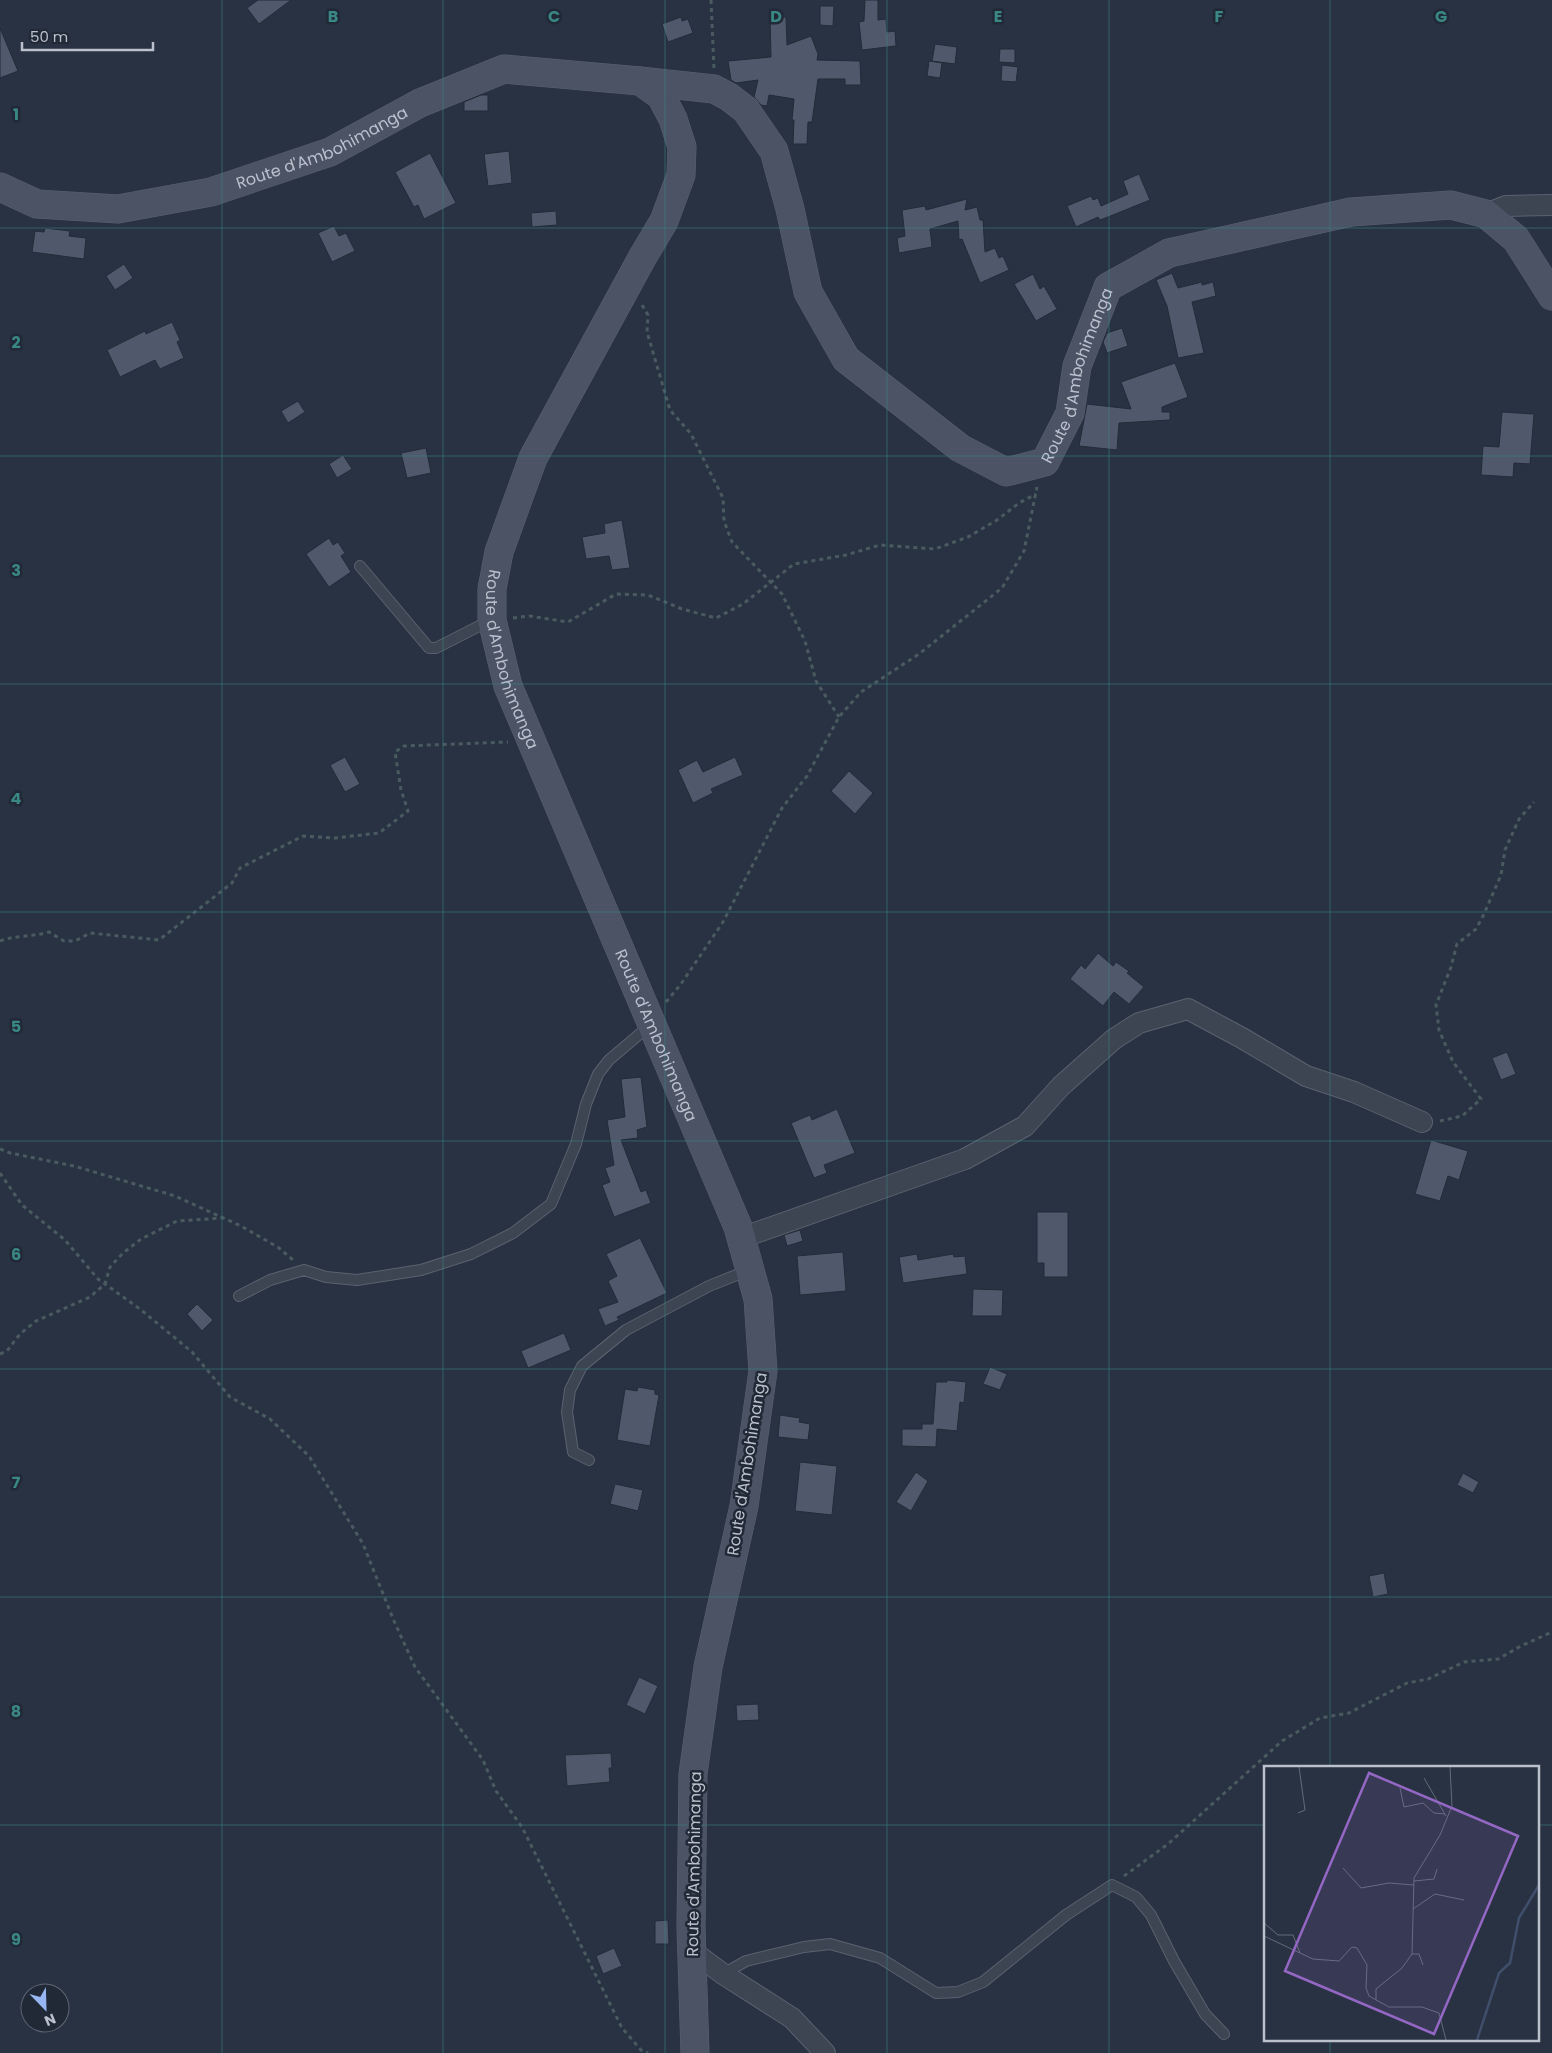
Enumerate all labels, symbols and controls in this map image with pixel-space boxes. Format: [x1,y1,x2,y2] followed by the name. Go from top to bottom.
[328,5,338,28] text: B
[548,5,560,28] text: C
[770,5,782,28] text: D
[994,5,1002,28] text: E
[1215,5,1224,28] text: F
[1435,5,1447,28] text: G
[22,20,154,52] scale bar
[30,26,68,47] text: 50 m
[233,100,412,194] street label: Route d'Ambohimanga
[13,103,19,126] text: 1
[1035,284,1118,467] street label: Route d'Ambohimanga
[11,331,21,354] text: 2
[11,559,21,582] text: 3
[481,568,545,752] street label: Route d'Ambohimanga
[11,787,22,810] text: 4
[610,945,703,1125] street label: Route d'Ambohimanga
[11,1015,21,1038] text: 5
[11,1243,21,1266] text: 6
[721,1371,773,1557] street label: Route d'Ambohimanga
[12,1471,21,1494] text: 7
[11,1700,21,1723] text: 8
[1264,1766,1540,2040] inset map
[681,1771,707,1957] street label: Route d'Ambohimanga
[11,1928,21,1951] text: 9
[20,1983,70,2033] north arrow
[41,2009,59,2031] text: N

